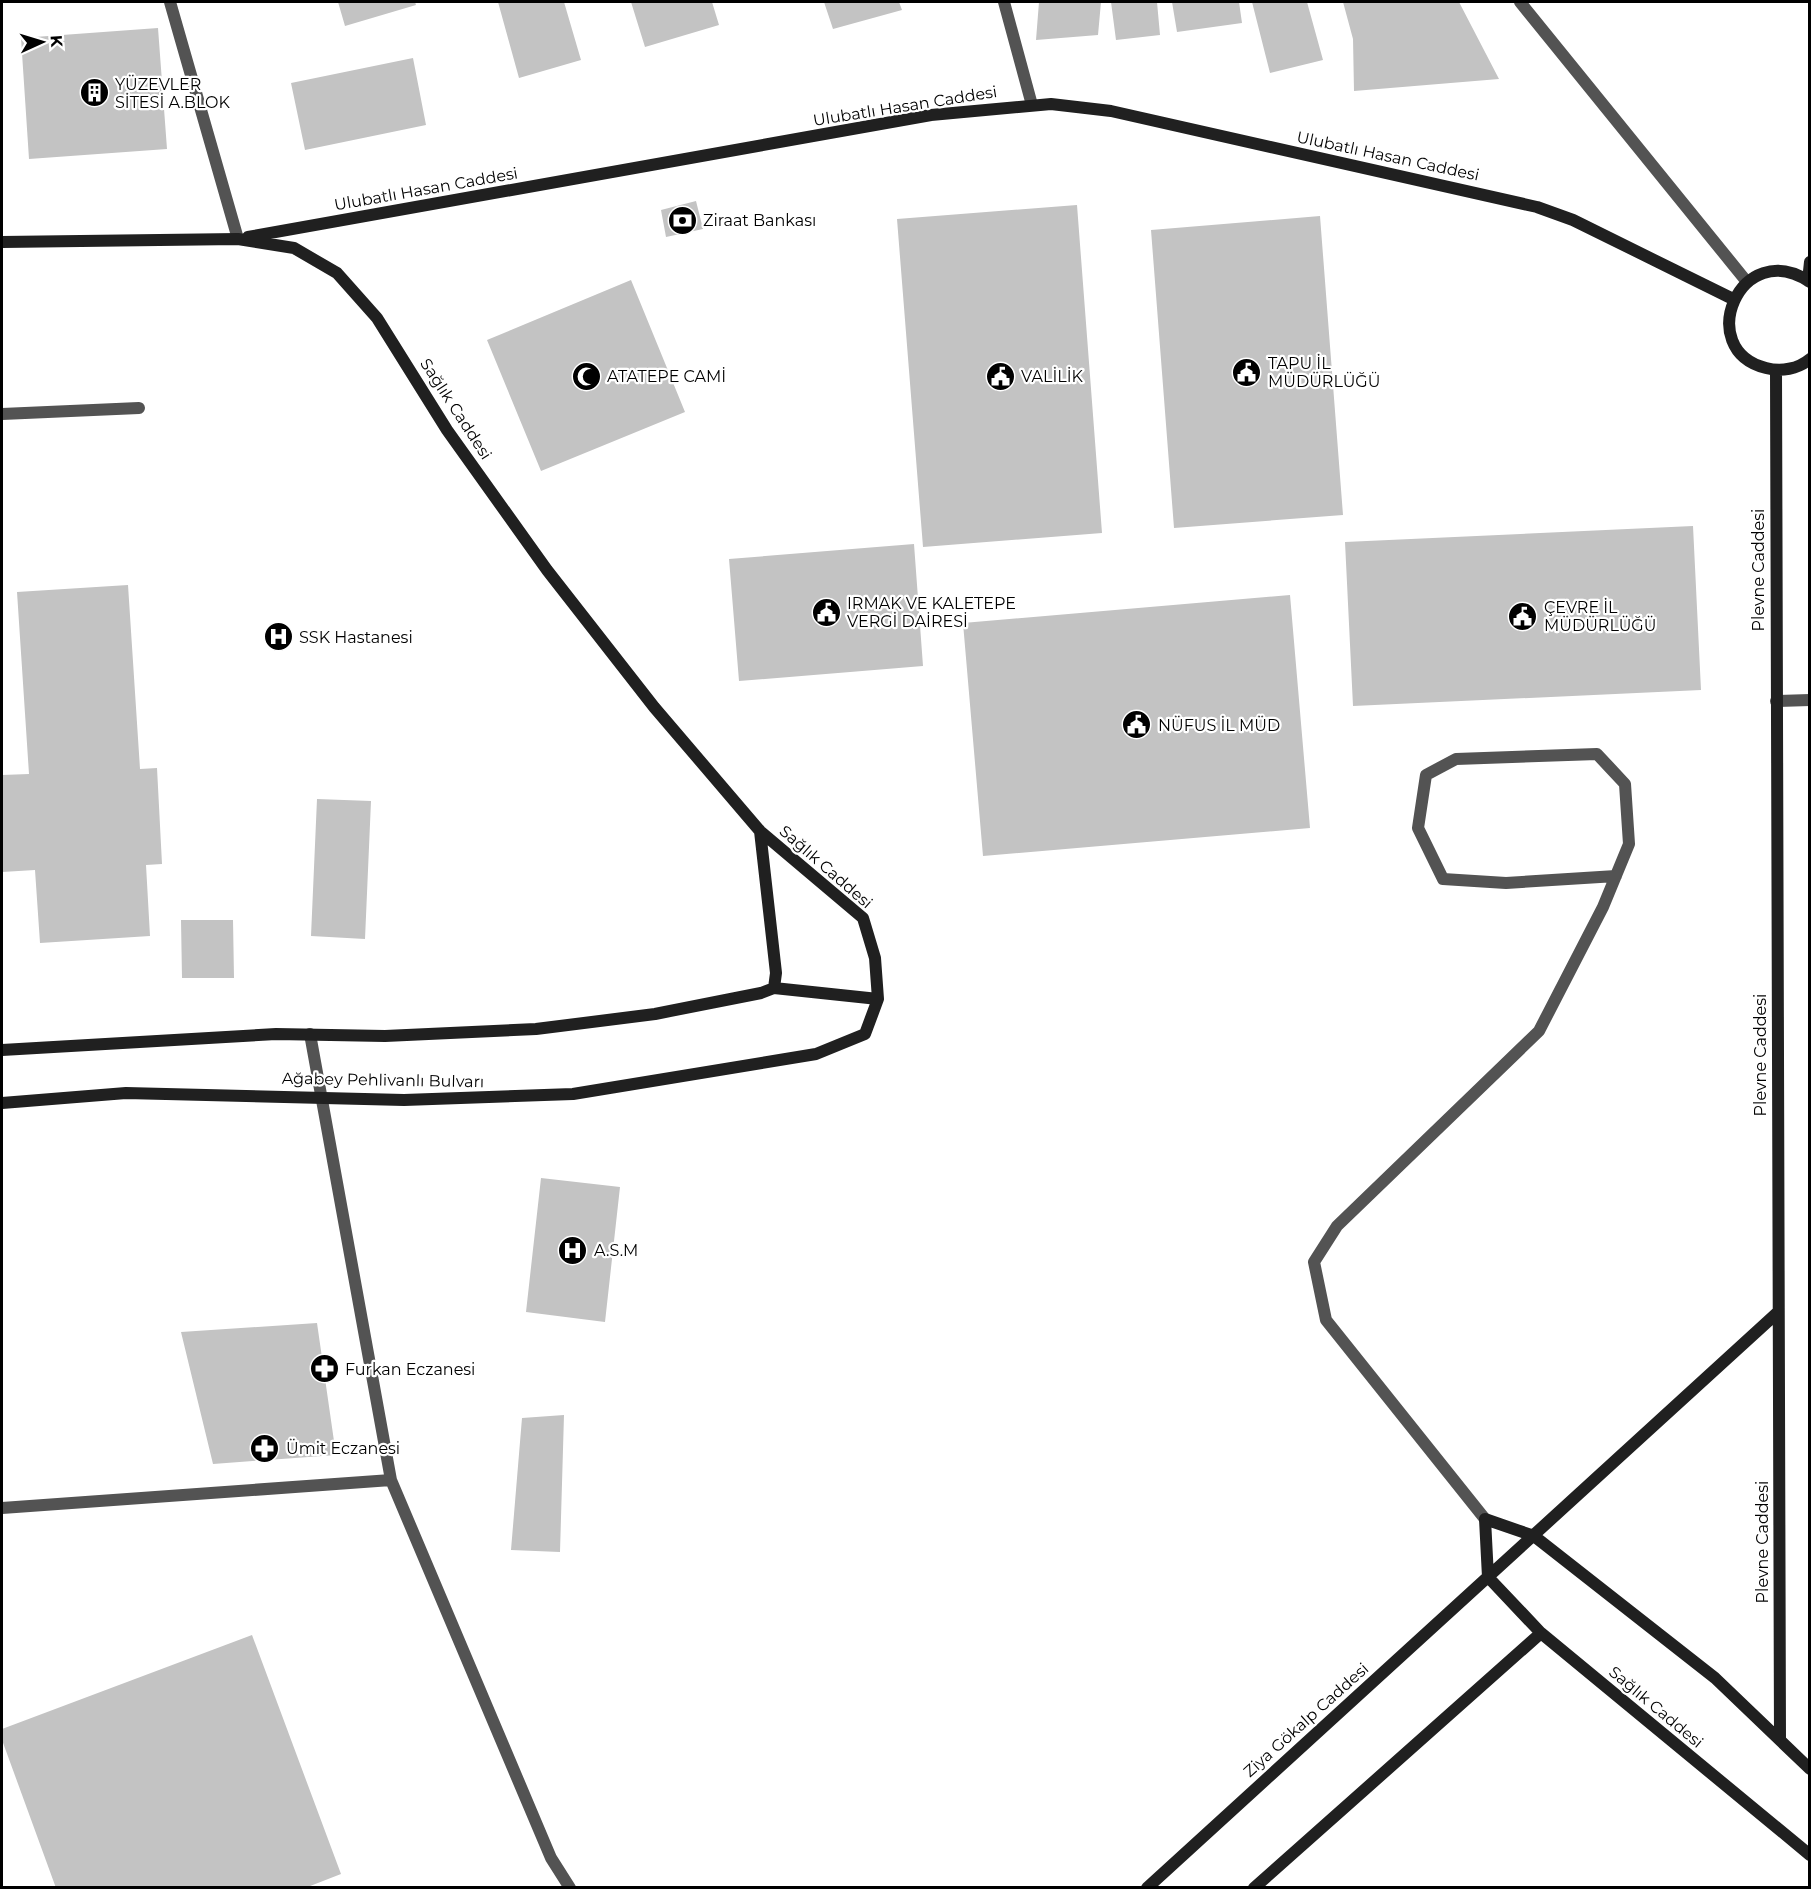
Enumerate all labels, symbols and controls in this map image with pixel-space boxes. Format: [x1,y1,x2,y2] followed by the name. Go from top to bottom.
[12,12,72,72] north arrow
[47,34,66,49] text: K
[115,74,231,112] place label: YÜZEVLER SİTESİ A.BLOK
[78,77,110,109] building icon: YÜZEVLER SİTESİ A.BLOK
[812,82,998,130] street label: Ulubatlı Hasan Caddesi
[1295,127,1481,185] street label: Ulubatlı Hasan Caddesi
[333,163,519,215] street label: Ulubatlı Hasan Caddesi
[666,204,698,236] bank icon: Ziraat Bankası
[703,211,816,230] place label: Ziraat Bankası
[1268,354,1380,391] place label: TAPU İL MÜDÜRLÜĞÜ
[416,355,496,463] street label: Sağlık Caddesi
[1231,356,1263,388] public building icon: TAPU İL MÜDÜRLÜĞÜ
[570,360,602,392] mosque icon: ATATEPE CAMİ
[984,360,1016,392] public building icon: VALİLİK
[607,367,726,386] place label: ATATEPE CAMİ
[1021,367,1084,386] place label: VALİLİK
[1749,509,1768,631] street label: Plevne Caddesi
[847,594,1016,631] place label: IRMAK VE KALETEPE VERGİ DAİRESİ
[810,596,842,628] public building icon: IRMAK VE KALETEPE VERGİ DAİRESİ
[1544,598,1656,635] place label: ÇEVRE İL MÜDÜRLÜĞÜ
[1507,600,1539,632] public building icon: ÇEVRE İL MÜDÜRLÜĞÜ
[262,621,294,653] hospital icon: SSK Hastanesi
[299,628,413,647] place label: SSK Hastanesi
[1121,709,1153,741] public building icon: NÜFUS İL MÜD
[1158,715,1280,735] place label: NÜFUS İL MÜD
[776,822,876,912] street label: Sağlık Caddesi
[1751,994,1770,1116] street label: Plevne Caddesi
[282,1069,484,1091] street label: Ağabey Pehlivanlı Bulvarı
[557,1234,589,1266] hospital icon: A.S.M
[594,1241,638,1260] place label: A.S.M
[308,1353,340,1385] pharmacy icon: Furkan Eczanesi
[345,1360,475,1379] place label: Furkan Eczanesi
[249,1432,281,1464] pharmacy icon: Ümit Eczanesi
[286,1438,400,1458] place label: Ümit Eczanesi
[1753,1481,1772,1603] street label: Plevne Caddesi
[1240,1659,1372,1781] street label: Ziya Gökalp Caddesi
[1605,1662,1707,1752] street label: Sağlık Caddesi

